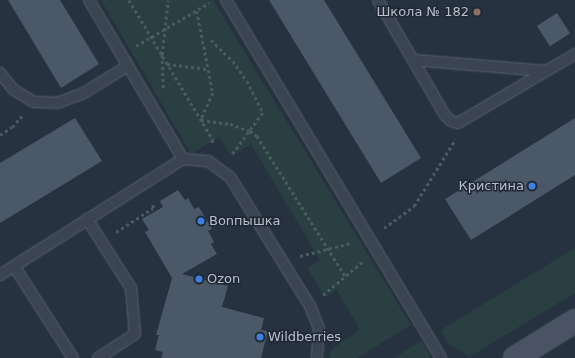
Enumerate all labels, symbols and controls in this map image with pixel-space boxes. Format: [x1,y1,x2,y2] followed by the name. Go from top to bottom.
[376,4,469,20] place label: Школа № 182
[472,7,482,17] marker: Школа № 182
[458,178,524,194] place label: Кристина
[527,181,537,191] marker: Кристина
[209,213,281,229] place label: Bonпышка
[196,216,206,226] marker: Bonпышка
[207,271,240,287] place label: Ozon
[194,274,204,284] marker: Ozon
[268,329,341,345] place label: Wildberries
[255,332,265,342] marker: Wildberries

